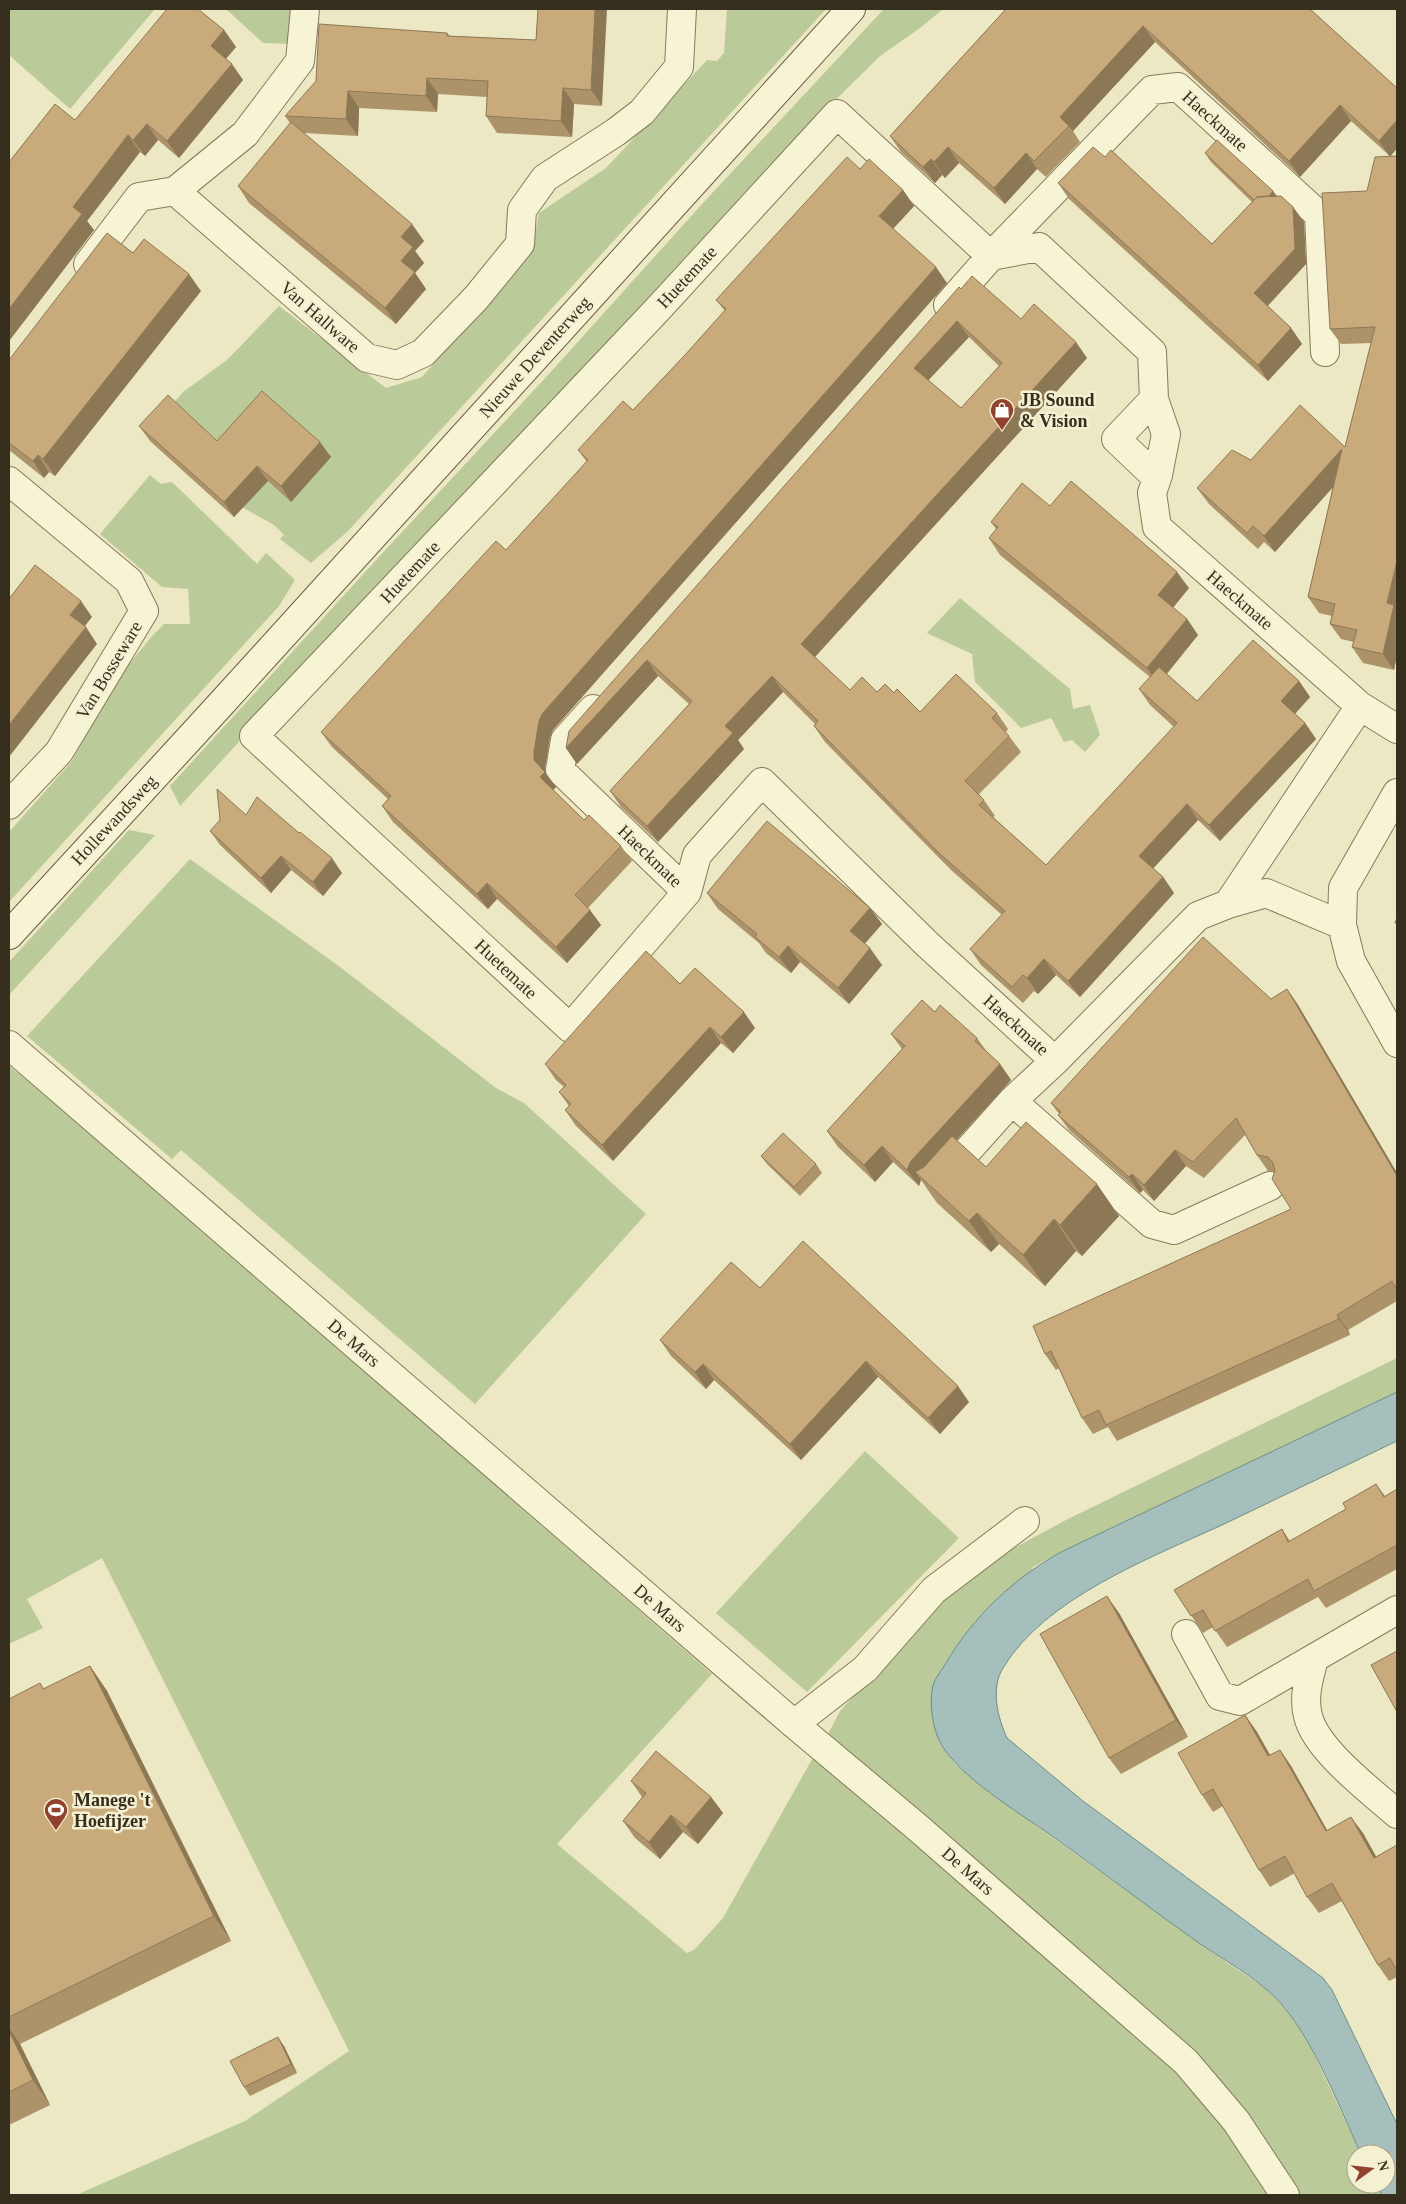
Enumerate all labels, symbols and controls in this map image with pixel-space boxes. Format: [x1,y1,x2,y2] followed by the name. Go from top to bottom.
[1178,86,1252,156] street label: Haeckmate
[653,242,721,312] street label: Huetemate
[276,277,364,357] street label: Van Hallware
[475,292,595,422] street label: Nieuwe Deventerweg
[1020,390,1095,431] place label: JB Sound & Vision
[989,397,1015,431] shop icon: JB Sound & Vision
[376,537,444,607] street label: Huetemate
[1203,566,1277,634] street label: Haeckmate
[72,617,146,723] street label: Van Bosseware
[67,771,161,869] street label: Hollewandsweg
[614,821,686,891] street label: Haeckmate
[471,935,541,1003] street label: Huetemate
[979,990,1053,1060] street label: Haeckmate
[324,1315,384,1371] street label: De Mars
[630,1580,690,1636] street label: De Mars
[74,1790,150,1831] place label: Manege 't Hoefijzer
[43,1797,69,1831] sports icon: Manege 't Hoefijzer
[938,1843,998,1899] street label: De Mars
[1346,2144,1396,2194] north arrow
[1375,2159,1392,2173] text: N

